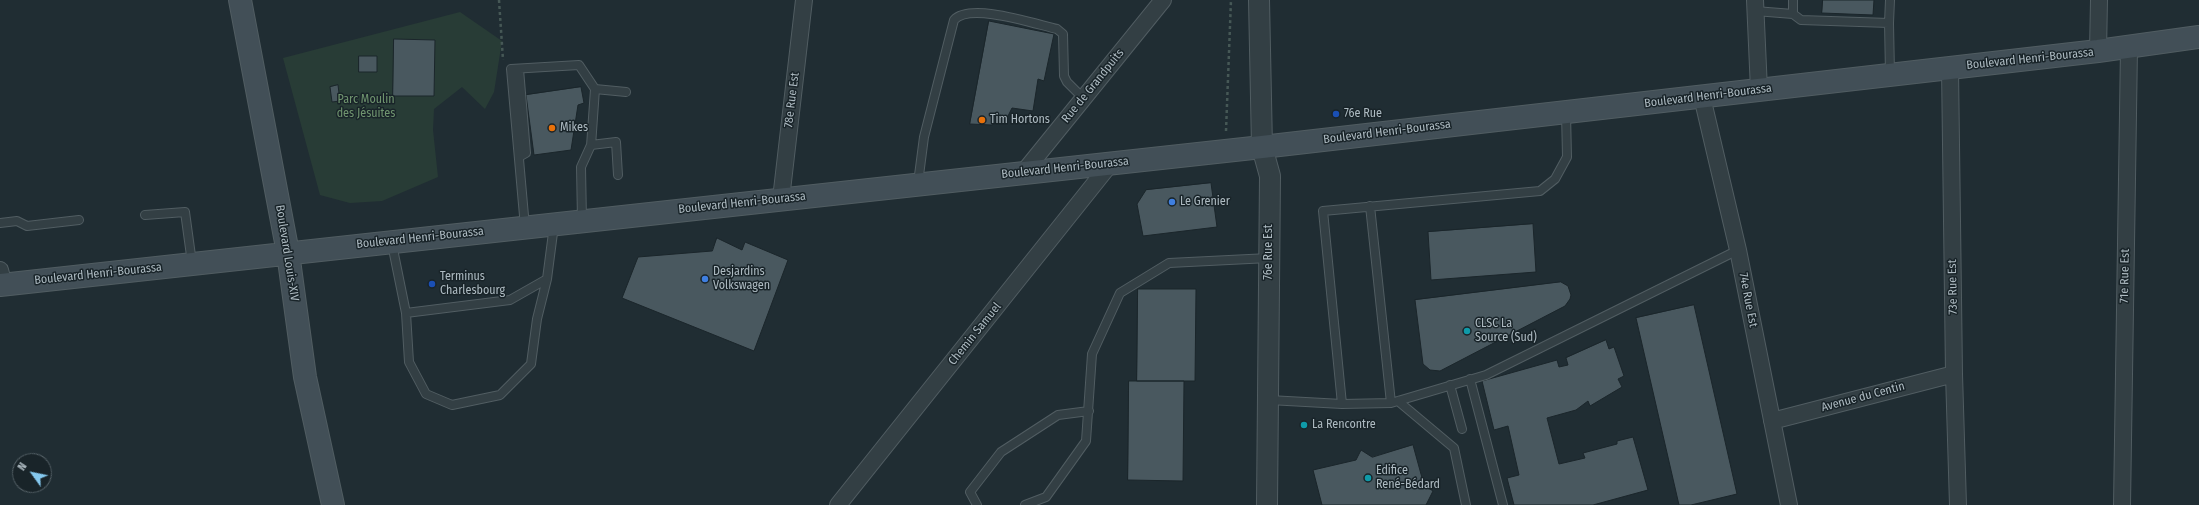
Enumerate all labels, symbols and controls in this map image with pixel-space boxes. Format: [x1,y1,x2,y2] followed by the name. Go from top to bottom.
[1966,45,2094,73] street label: Boulevard Henri-Bourassa
[1059,46,1127,126] street label: Rue de Grandpuits
[781,72,803,128] street label: 78e Rue Est
[1644,81,1772,111] street label: Boulevard Henri-Bourassa
[337,93,395,121] park label: Parc Moulin des Jésuites
[1344,107,1382,121] place label: 76e Rue
[1331,109,1341,119] marker: 76e Rue
[990,113,1050,127] place label: Tim Hortons
[977,115,987,125] marker: Tim Hortons
[1323,117,1451,147] street label: Boulevard Henri-Bourassa
[560,121,588,135] place label: Mikes
[547,123,557,133] marker: Mikes
[1001,154,1129,182] street label: Boulevard Henri-Bourassa
[678,189,806,217] street label: Boulevard Henri-Bourassa
[1180,195,1230,209] place label: Le Grenier
[1167,197,1177,207] marker: Le Grenier
[272,204,302,302] street label: Boulevard Louis-XIV
[356,224,484,252] street label: Boulevard Henri-Bourassa
[1262,224,1276,280] street label: 76e Rue Est
[2117,249,2133,303] street label: 71e Rue Est
[1945,259,1961,315] street label: 73e Rue Est
[34,260,162,288] street label: Boulevard Henri-Bourassa
[713,265,770,293] place label: Desjardins Volkswagen
[440,270,505,298] place label: Terminus Charlesbourg
[1736,272,1760,328] street label: 74e Rue Est
[700,274,710,284] marker: Desjardins Volkswagen
[427,279,437,289] marker: Terminus Charlesbourg
[945,300,1005,368] street label: Chemin Samuel
[1475,317,1537,345] place label: CLSC La Source (Sud)
[1462,326,1472,336] marker: CLSC La Source (Sud)
[1820,379,1906,415] street label: Avenue du Centin
[1312,418,1376,432] place label: La Rencontre
[1299,420,1309,430] marker: La Rencontre
[12,453,52,493] north arrow
[15,460,30,473] text: N
[1376,464,1440,492] place label: Edifice René-Bédard
[1363,473,1373,483] marker: Edifice René-Bédard

